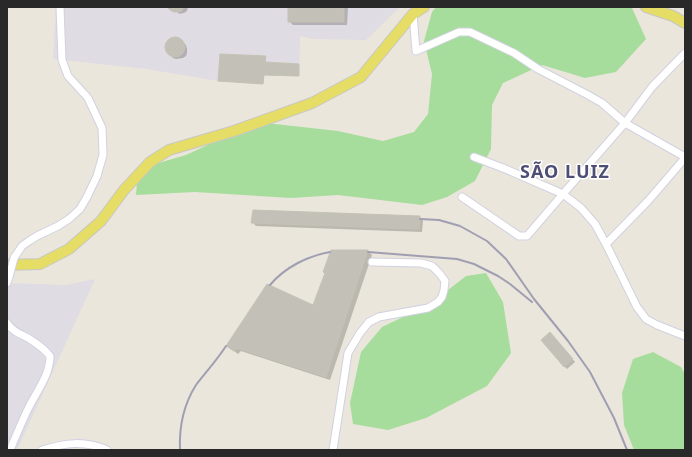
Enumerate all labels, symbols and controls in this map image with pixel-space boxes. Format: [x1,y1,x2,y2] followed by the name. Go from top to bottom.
[520,159,610,183] district label: SÃO LUIZ

